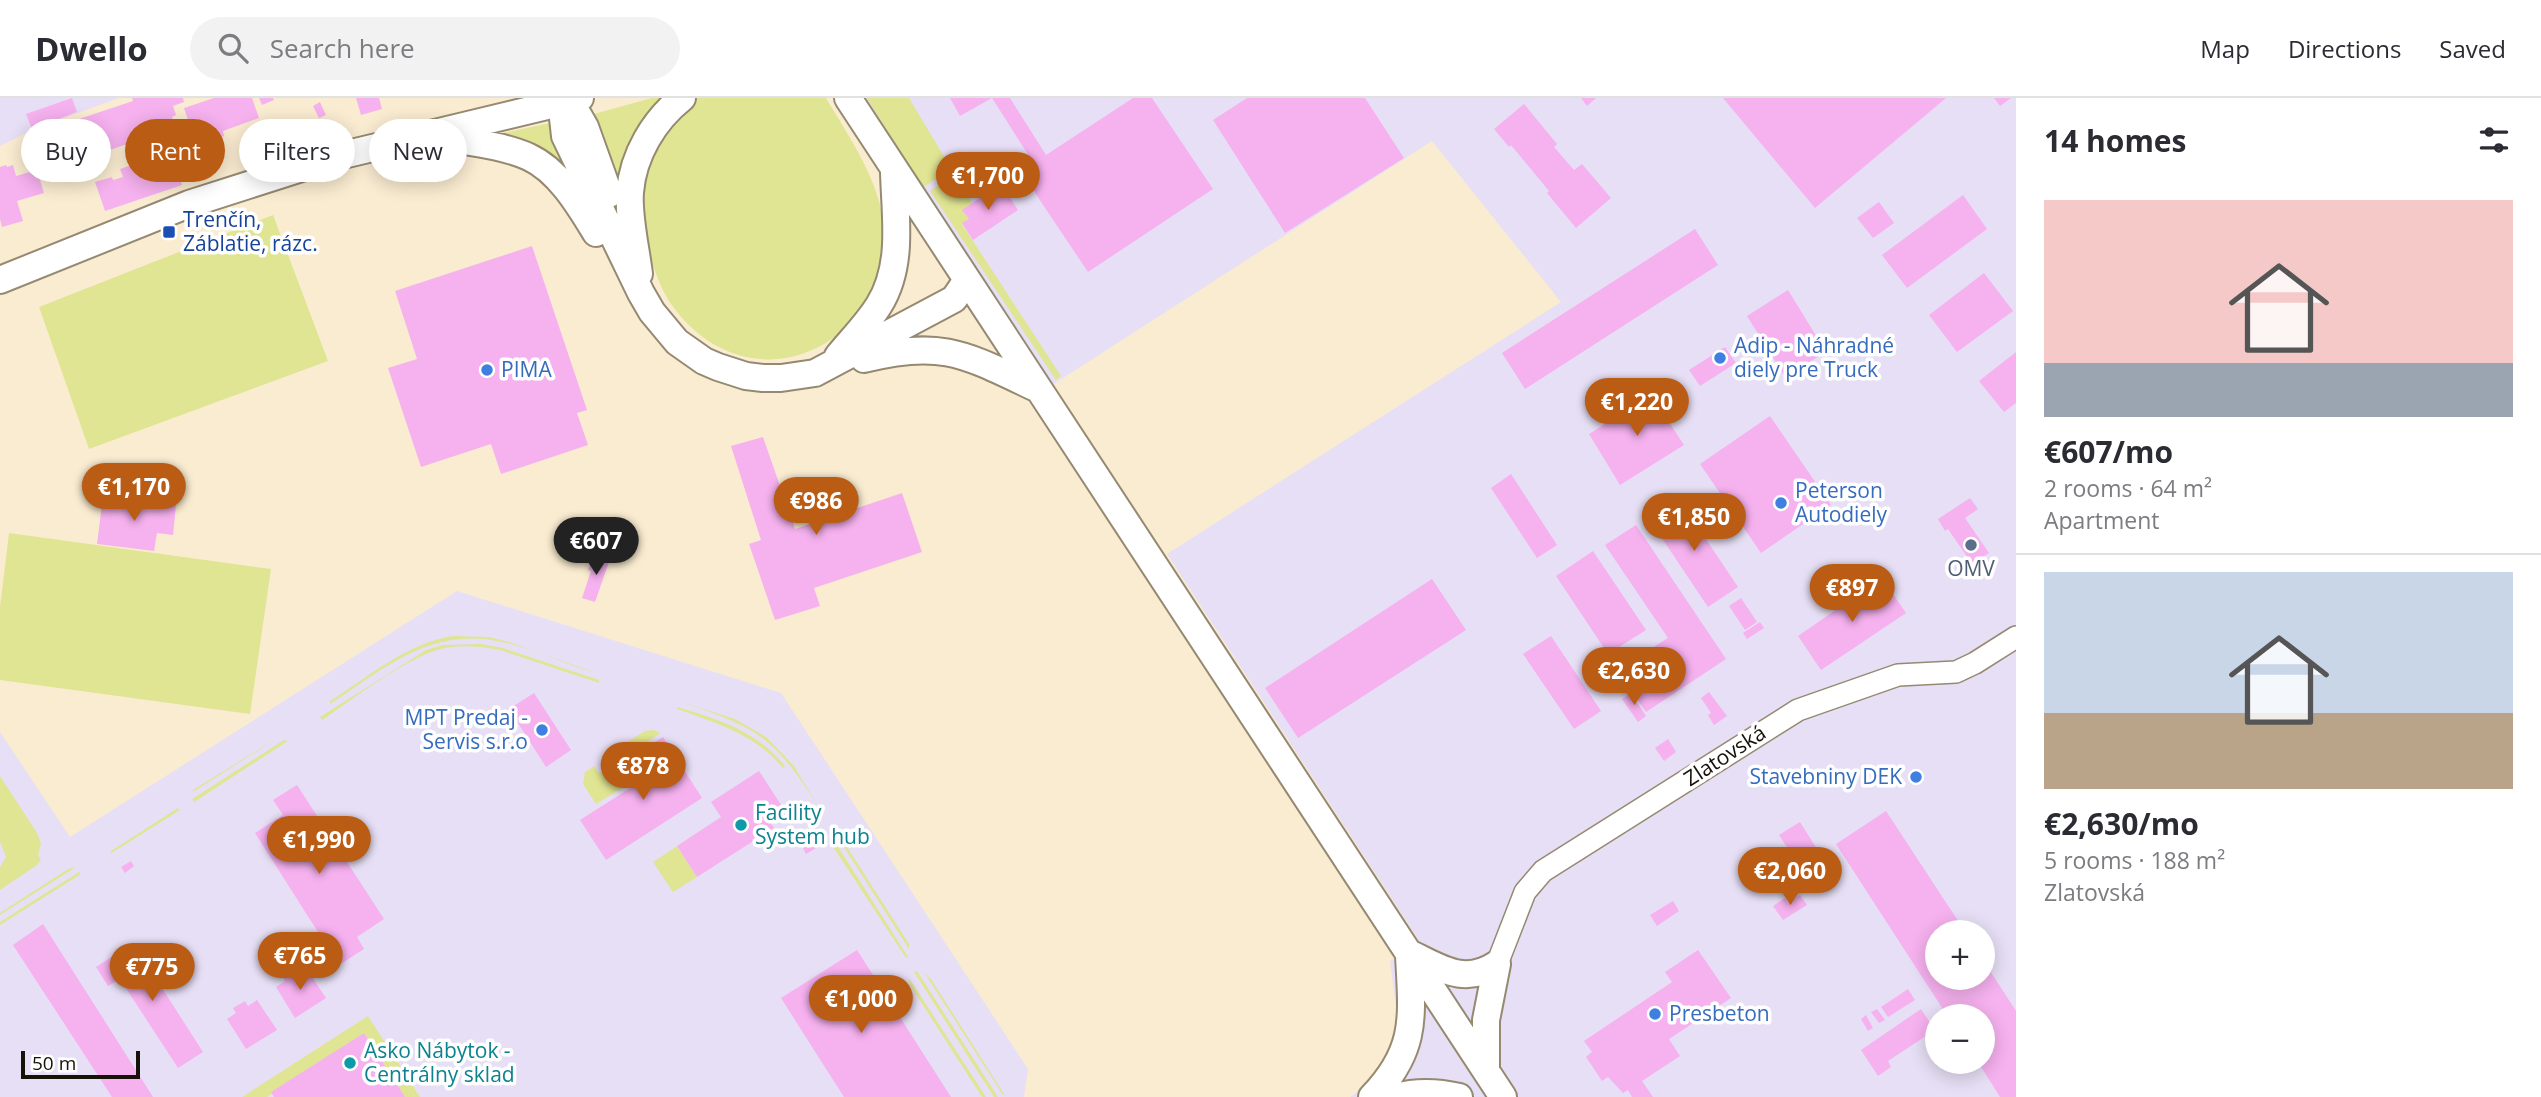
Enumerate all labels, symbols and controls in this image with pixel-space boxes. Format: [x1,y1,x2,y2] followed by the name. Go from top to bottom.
[190,17,680,80] search box
[35,26,148,71] text: Dwello
[214,29,252,67] icon: search
[270,30,415,66] text: Search here
[2200,32,2250,65] text: Map
[2288,32,2401,65] text: Directions
[2439,32,2506,65] text: Saved
[21,119,111,182] chip: Buy
[125,119,225,182] chip: Rent
[239,119,355,182] chip: Filters
[369,119,467,182] chip: New
[2044,120,2187,161] text: 14 homes
[2475,121,2513,159] icon: filters
[931,152,1045,212] pin: €1,700
[952,159,1024,191] text: €1,700
[183,205,318,257] place label: Trenčín, Záblatie, rázc.
[161,224,177,240] marker: Trenčín, Záblatie, rázc.
[2216,245,2342,371] icon: home
[1734,331,1894,383] place label: Adip - Náhradné diely pre Truck
[1712,350,1728,366] marker: Adip - Náhradné diely pre Truck
[501,355,552,383] place label: PIMA
[479,362,495,378] marker: PIMA
[1580,378,1694,438] pin: €1,220
[1601,385,1673,417] text: €1,220
[2044,431,2173,472] text: €607/mo
[77,464,191,523] pin: €1,170
[98,470,170,502] text: €1,170
[2044,472,2212,504] text: 2 rooms · 64 m²
[1795,476,1888,528] place label: Peterson Autodiely
[775,478,857,537] pin: €986
[790,484,842,516] text: €986
[1637,494,1751,553] pin: €1,850
[1773,495,1789,511] marker: Peterson Autodiely
[1658,500,1730,532] text: €1,850
[2044,504,2160,536] text: Apartment
[555,518,637,577] pin: €607
[570,524,622,556] text: €607
[1963,537,1979,553] marker: OMV
[1947,554,1995,582] place label: OMV
[1811,564,1893,624] pin: €897
[1826,571,1878,603] text: €897
[2216,617,2342,743] icon: home
[1577,648,1691,707] pin: €2,630
[1598,654,1670,686] text: €2,630
[404,703,528,755] place label: MPT Predaj - Servis s.r.o
[1678,718,1771,792] street label: Zlatovská
[534,722,550,738] marker: MPT Predaj - Servis s.r.o
[602,742,684,802] pin: €878
[617,749,669,781] text: €878
[1749,762,1902,790] place label: Stavebniny DEK
[1908,769,1924,785] marker: Stavebniny DEK
[755,798,870,850] place label: Facility System hub
[2044,803,2199,844] text: €2,630/mo
[262,816,376,876] pin: €1,990
[733,817,749,833] marker: Facility System hub
[283,823,355,855] text: €1,990
[2044,844,2225,876] text: 5 rooms · 188 m²
[1733,848,1847,907] pin: €2,060
[1754,854,1826,886] text: €2,060
[2044,876,2145,908] text: Zlatovská
[1925,920,1995,1074] map controls
[1925,920,1995,990] button: +
[259,932,341,992] pin: €765
[274,939,326,971] text: €765
[111,944,193,1003] pin: €775
[126,950,178,982] text: €775
[804,976,918,1035] pin: €1,000
[825,982,897,1014] text: €1,000
[1669,999,1770,1027] place label: Presbeton
[1925,1004,1995,1074] button: −
[1647,1006,1663,1022] marker: Presbeton
[364,1036,515,1088] place label: Asko Nábytok - Centrálny sklad
[21,1048,140,1080] scale bar
[32,1050,76,1076] text: 50 m
[342,1055,358,1071] marker: Asko Nábytok - Centrálny sklad

